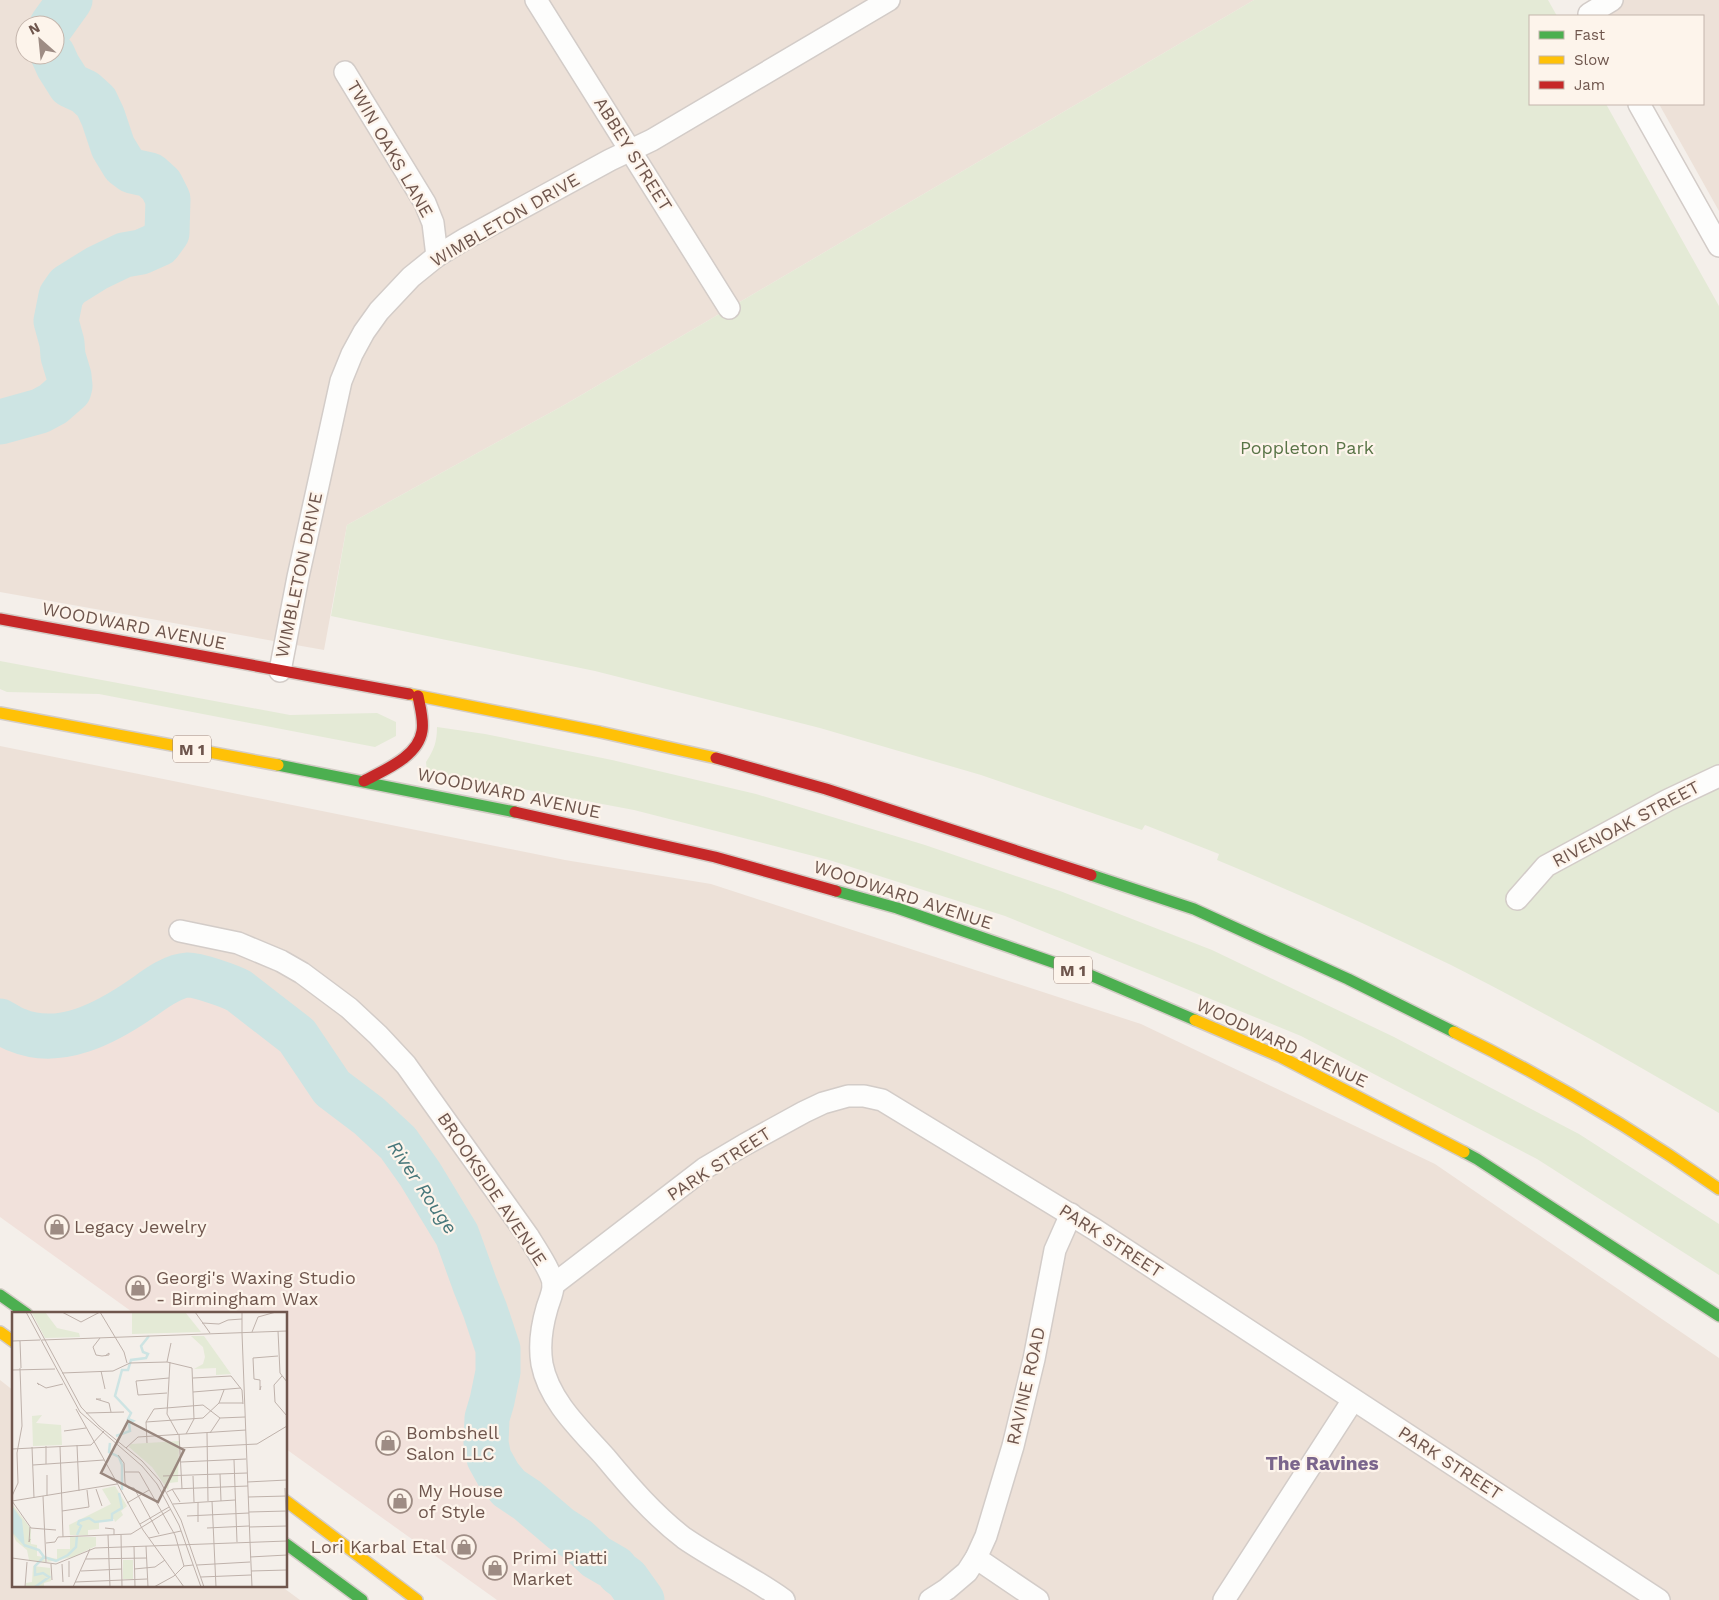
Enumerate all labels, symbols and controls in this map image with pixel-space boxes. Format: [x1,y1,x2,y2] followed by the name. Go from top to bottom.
[15,15,65,65] north arrow
[1529,15,1704,105] legend
[26,19,42,38] text: N
[1574,26,1606,44] text: Fast
[1574,51,1610,69] text: Slow
[1574,76,1605,94] text: Jam
[343,77,438,221] street label: TWIN OAKS LANE
[590,93,677,215] street label: ABBEY STREET
[426,168,583,271] street label: WIMBLETON DRIVE
[1240,437,1374,458] park label: Poppleton Park
[271,490,326,660] street label: WIMBLETON DRIVE
[40,597,228,654] street label: WOODWARD AVENUE
[173,736,211,762] road number: M 1
[415,763,603,822] street label: WOODWARD AVENUE
[1548,776,1703,871] street label: RIVENOAK STREET
[811,856,995,933] street label: WOODWARD AVENUE
[1054,956,1092,984] road number: M 1
[1193,993,1371,1092] street label: WOODWARD AVENUE
[433,1108,551,1269] street label: BROOKSIDE AVENUE
[663,1122,775,1205] street label: PARK STREET
[383,1136,462,1238] water label: River Rouge
[1056,1199,1167,1282] street label: PARK STREET
[44,1214,70,1240] shop icon: Legacy Jewelry
[74,1216,207,1237] place label: Legacy Jewelry
[156,1267,356,1309] place label: Georgi's Waxing Studio - Birmingham Wax
[125,1275,151,1301] shop icon: Georgi's Waxing Studio - Birmingham Wax
[12,1312,288,1588] inset map
[1002,1325,1049,1447] street label: RAVINE ROAD
[1395,1421,1506,1504] street label: PARK STREET
[406,1422,500,1464] place label: Bombshell Salon LLC
[375,1430,401,1456] shop icon: Bombshell Salon LLC
[1265,1452,1379,1475] district label: The Ravines
[418,1480,503,1522] place label: My House of Style
[387,1488,413,1514] shop icon: My House of Style
[451,1534,477,1560] shop icon: Lori Karbal Etal
[310,1536,446,1557] place label: Lori Karbal Etal
[512,1547,608,1589] place label: Primi Piatti Market
[482,1555,508,1581] shop icon: Primi Piatti Market

